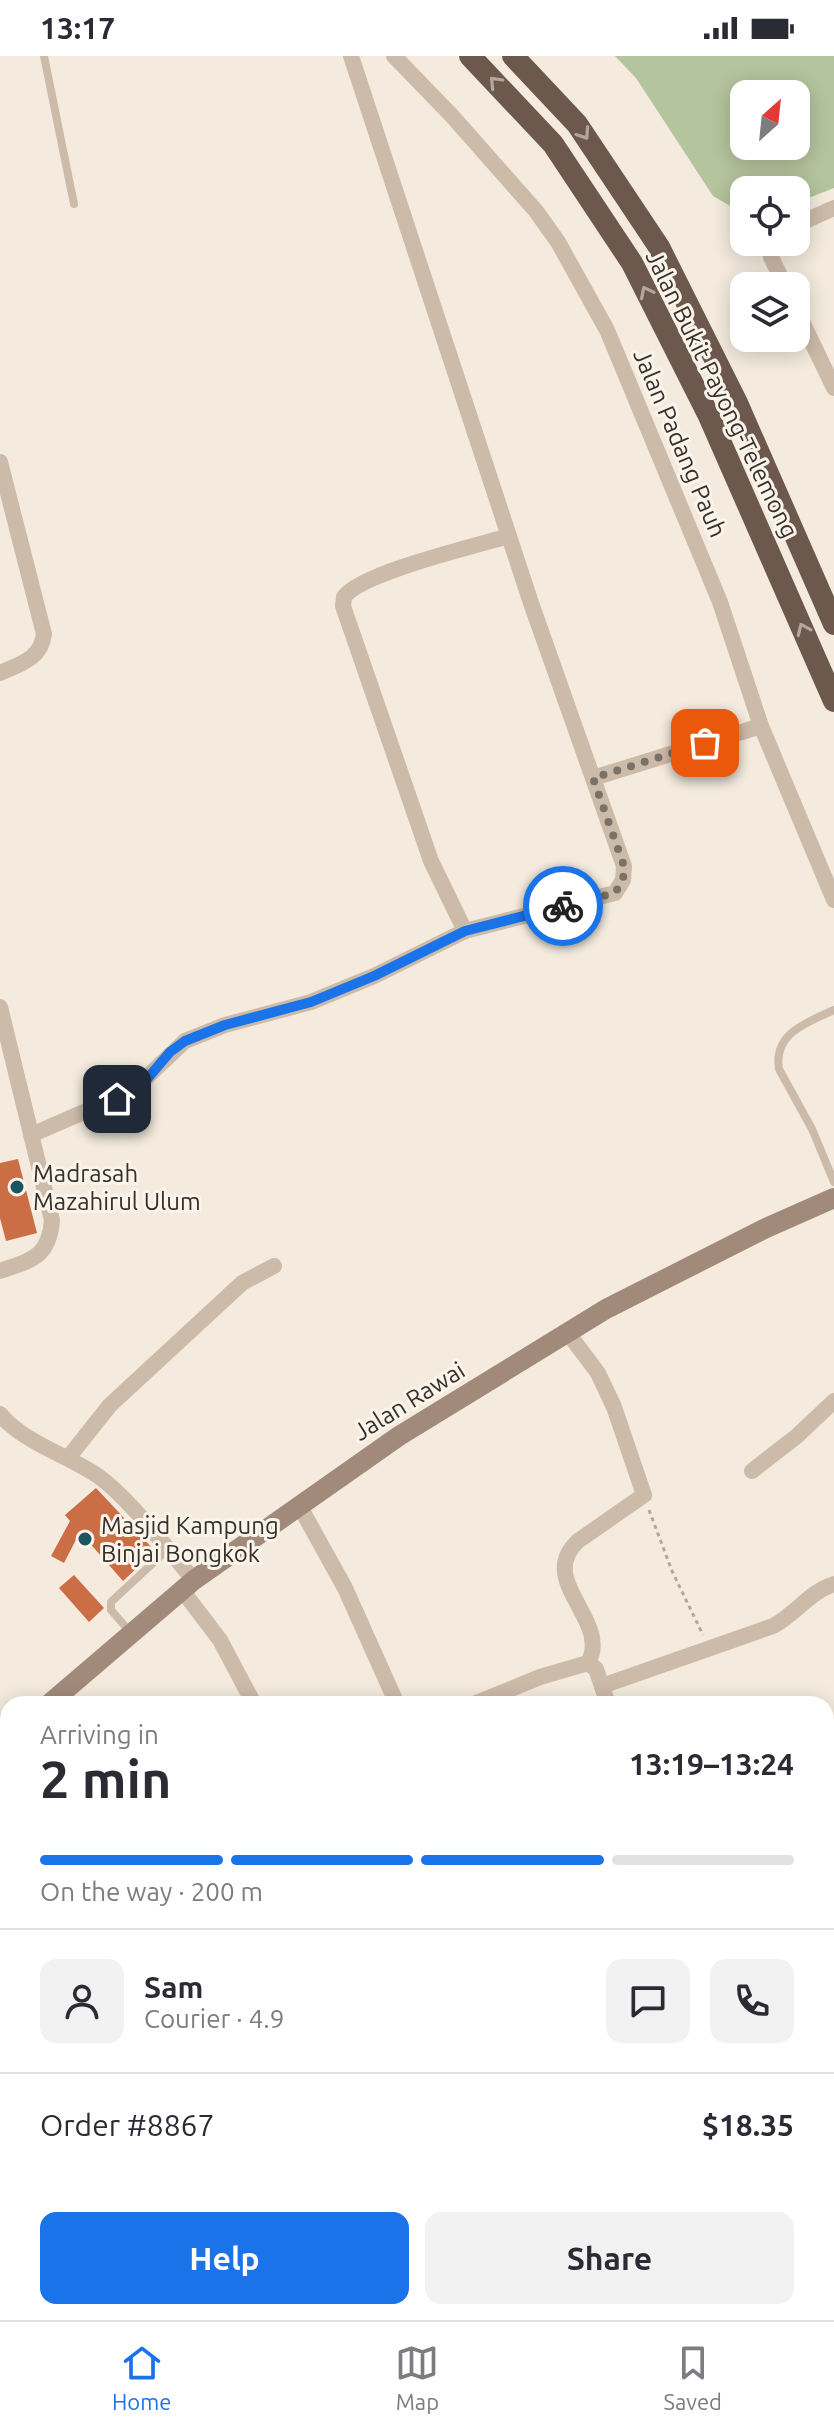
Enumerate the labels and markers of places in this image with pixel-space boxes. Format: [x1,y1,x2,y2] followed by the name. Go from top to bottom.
[671,709,739,777] pin
[83,1065,151,1133] pin
[33,1160,201,1215] place label: Madrasah Mazahirul Ulum
[8,1178,26,1196] marker: Madrasah Mazahirul Ulum
[101,1512,279,1567] place label: Masjid Kampung Binjai Bongkok
[76,1530,94,1548] marker: Masjid Kampung Binjai Bongkok

